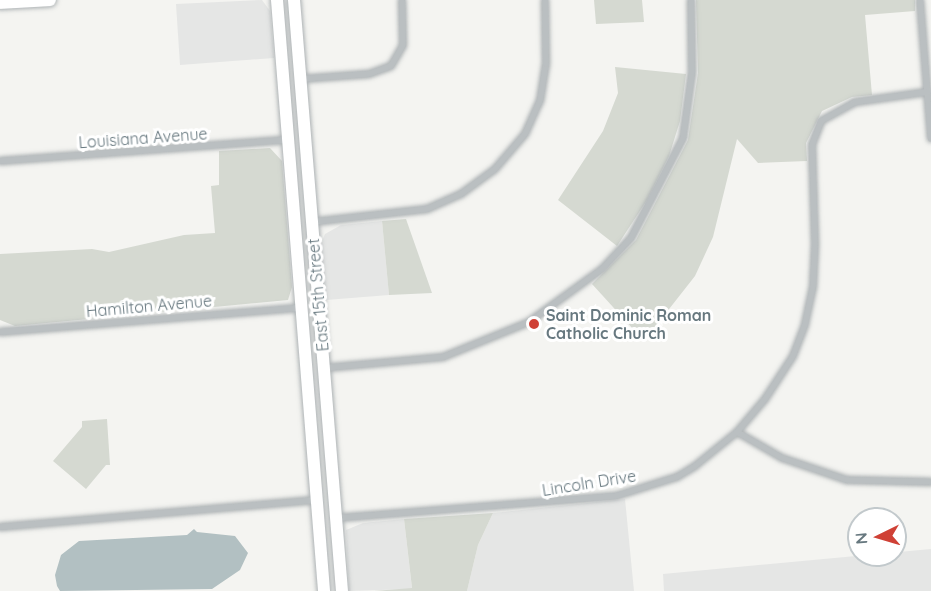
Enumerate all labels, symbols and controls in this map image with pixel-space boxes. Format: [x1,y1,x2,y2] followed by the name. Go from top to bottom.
[78,124,208,152] street label: Louisiana Avenue
[303,238,333,352] street label: East 15th Street
[85,291,213,321] street label: Hamilton Avenue
[546,305,711,343] place label: Saint Dominic Roman Catholic Church
[527,317,541,331] marker: Saint Dominic Roman Catholic Church
[541,466,637,500] street label: Lincoln Drive
[847,507,907,567] north arrow
[851,532,872,545] text: N

